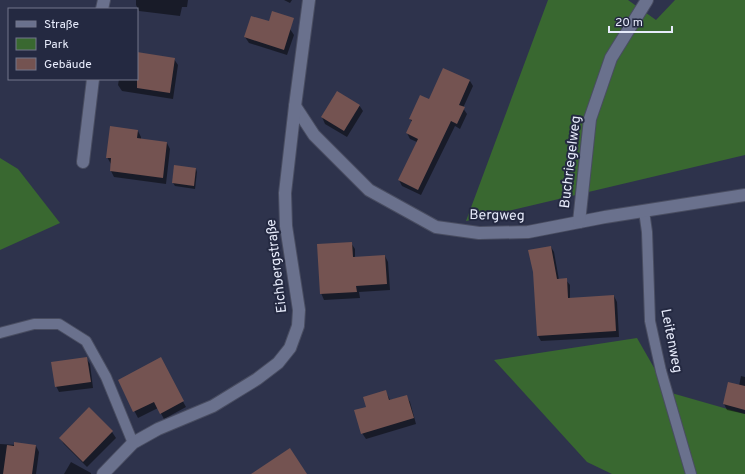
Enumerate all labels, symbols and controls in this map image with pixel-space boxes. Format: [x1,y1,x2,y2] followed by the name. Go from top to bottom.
[8,8,138,80] legend
[609,8,672,34] scale bar
[615,15,643,31] text: 20 m
[44,17,79,33] text: Straße
[44,37,69,53] text: Park
[44,57,92,73] text: Gebäude
[557,115,585,209] street label: Buchriegelweg
[469,207,525,225] street label: Bergweg
[263,218,291,314] street label: Eichbergstraße
[656,307,686,375] street label: Leitenweg

